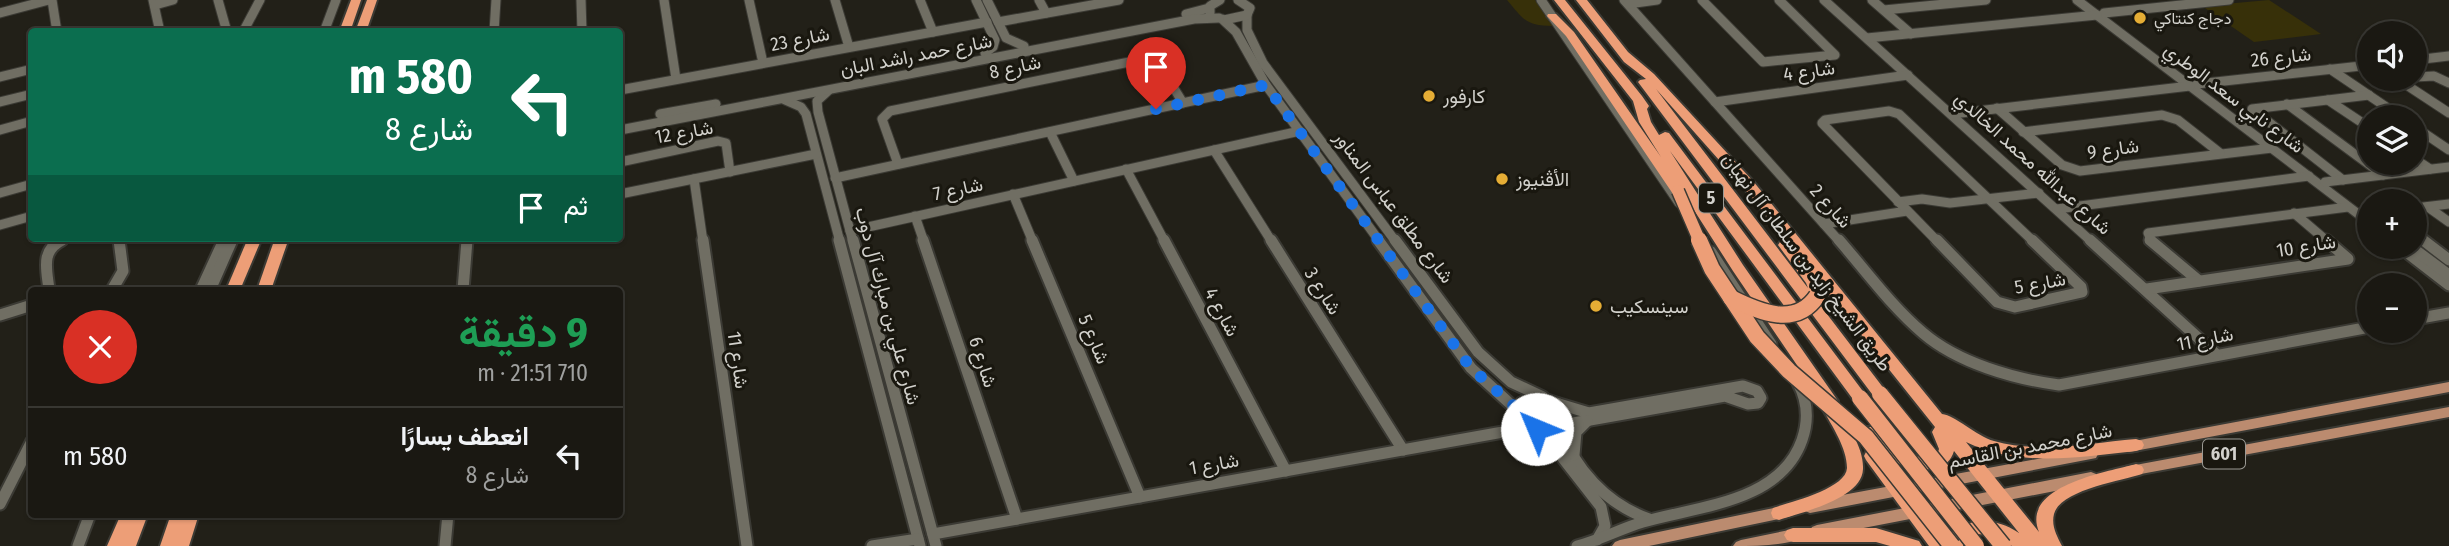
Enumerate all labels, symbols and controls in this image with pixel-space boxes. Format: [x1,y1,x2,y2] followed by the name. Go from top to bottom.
[2154,9,2231,32] place label: دجاج كنتاكي
[2132,10,2148,26] marker: دجاج كنتاكي
[2357,21,2427,343] map controls
[2357,21,2427,91] button: sound
[769,22,832,57] street label: شارع 23
[838,29,994,82] street label: شارع حمد راشد البان
[1126,37,1186,109] pin
[2157,38,2308,161] street label: شارع نابي سعد الوطري
[2250,42,2312,73] street label: شارع 26
[349,47,473,106] text: 580 m
[1137,48,1175,86] icon: arrive
[987,50,1043,85] street label: شارع 8
[497,56,588,147] icon: left
[1782,56,1836,87] street label: شارع 4
[1442,85,1485,108] place label: كارفور
[1947,87,2116,242] street label: شارع عبدالله محمد الخالدي
[1421,88,1437,104] marker: كارفور
[2357,105,2427,175] button: layers
[385,110,473,148] text: شارع 8
[653,116,715,149] street label: شارع 12
[1328,126,1459,288] street label: شارع مطلق عباس المناور
[2086,134,2140,165] street label: شارع 9
[1716,148,1897,377] street label: طريق الشيخ زايد بن سلطان آل نهيان
[1515,168,1569,191] place label: الأڤنيوز
[1494,171,1510,187] marker: الأڤنيوز
[931,173,985,206] street label: شارع 7
[1805,179,1857,233] street label: شارع 2
[1699,183,1723,212] road number: 5
[512,189,550,227] icon: arrive
[2357,189,2427,259] button: +
[564,191,588,222] text: ثم
[847,205,925,408] street label: شارع علي بن مبارك آل دوب
[2275,230,2338,263] street label: شارع 10
[1299,263,1346,319] street label: شارع 3
[2013,267,2067,300] street label: شارع 5
[2357,273,2427,343] button: −
[1199,284,1244,341] street label: شارع 4
[1610,295,1689,318] place label: سينسكيب
[1588,298,1604,314] marker: سينسكيب
[459,308,588,358] text: 9 دقيقة
[63,310,137,384] button: close
[1072,311,1115,368] street label: شارع 5
[2175,322,2235,357] street label: شارع 11
[722,330,753,390] street label: شارع 11
[963,334,1002,391] street label: شارع 6
[477,359,588,387] text: 710 m · 21:51
[1500,392,1574,466] position arrow
[1946,419,2114,474] street label: شارع محمد بن القاسم
[401,421,529,452] text: انعطف يسارًا
[550,437,588,475] icon: left
[2203,440,2245,468] road number: 601
[63,441,128,472] text: 580 m
[1187,448,1241,481] street label: شارع 1
[466,461,529,489] text: شارع 8

